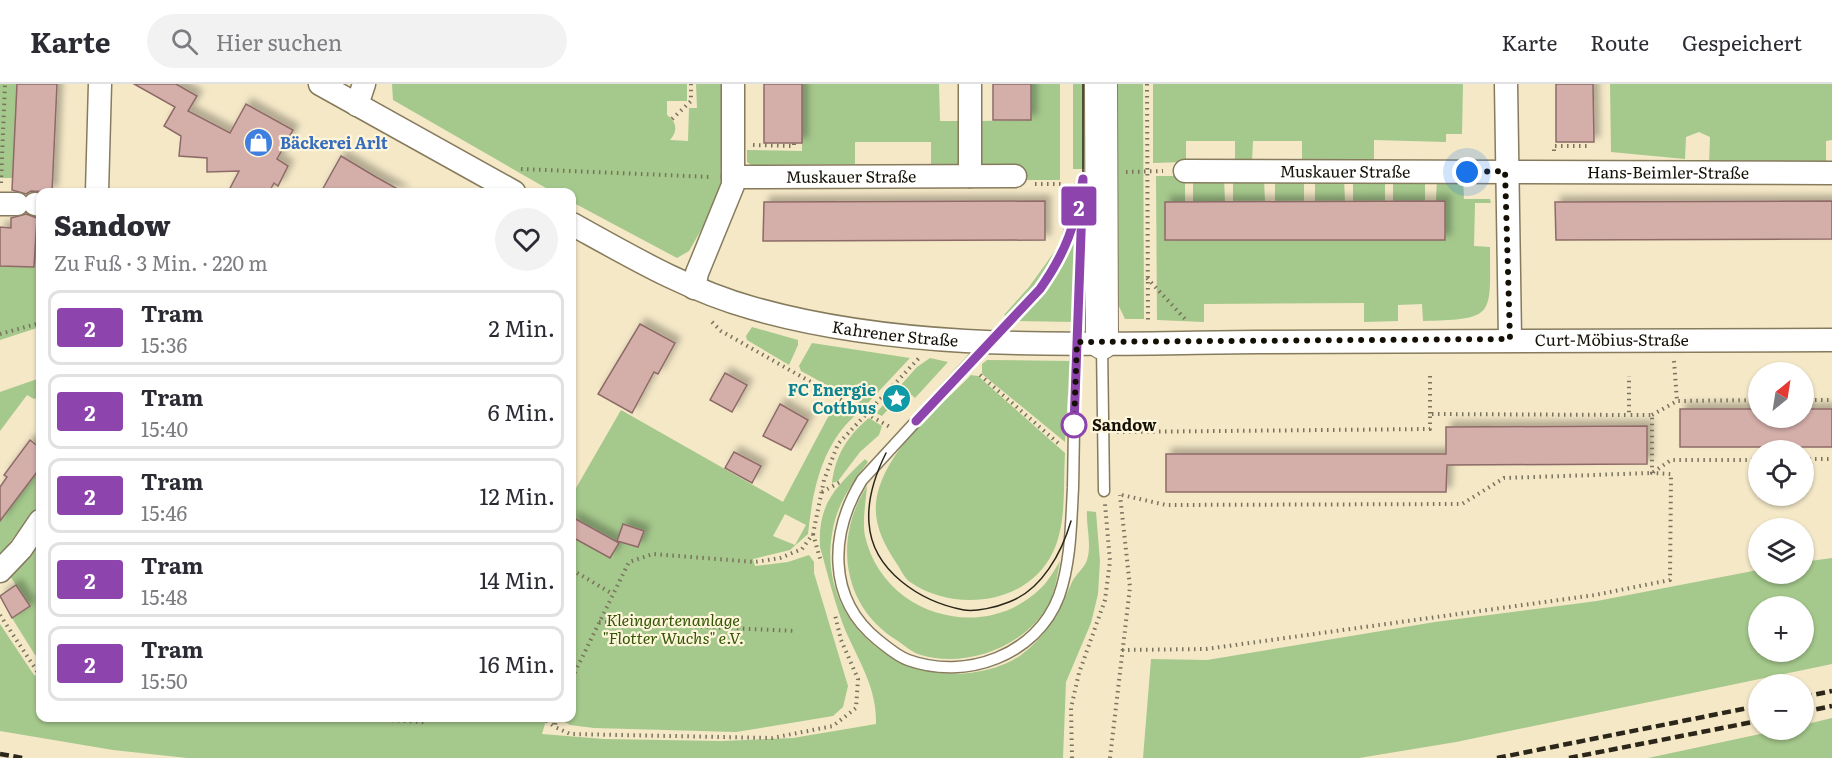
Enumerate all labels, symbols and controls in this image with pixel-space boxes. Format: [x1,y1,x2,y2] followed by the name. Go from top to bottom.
[147,14,567,68] search box
[30,20,111,62] text: Karte
[168,25,201,58] icon: search
[216,25,342,58] text: Hier suchen
[1501,26,1557,57] text: Karte
[1590,26,1649,57] text: Route
[1682,26,1802,57] text: Gespeichert
[243,127,275,159] shop icon: Bäckerei Arlt
[280,130,388,154] place label: Bäckerei Arlt
[1452,157,1482,187] your location
[1280,158,1410,183] street label: Muskauer Straße
[1587,159,1749,184] street label: Hans-Beimler-Straße
[786,163,916,188] street label: Muskauer Straße
[1060,186,1098,226] line badge: 2
[1073,191,1085,222] text: 2
[54,203,170,245] text: Sandow
[495,208,558,271] button: heart
[54,247,268,277] text: Zu Fuß · 3 Min. · 220 m
[141,296,203,329] text: Tram
[488,311,555,344] text: 2 Min.
[84,312,96,343] text: 2
[831,313,959,352] street label: Kahrener Straße
[1535,327,1689,351] street label: Curt-Möbius-Straße
[141,329,187,359] text: 15:36
[1748,362,1814,428] north arrow
[1748,362,1814,740] map controls
[788,377,876,419] place label: FC Energie Cottbus
[141,380,203,413] text: Tram
[881,383,913,415] place icon: FC Energie Cottbus
[488,395,555,428] text: 6 Min.
[84,396,96,427] text: 2
[1061,412,1087,438] marker: Sandow
[1092,412,1157,436] place label: Sandow
[141,413,188,443] text: 15:40
[1748,440,1814,506] button: locate
[141,464,203,497] text: Tram
[479,479,555,512] text: 12 Min.
[84,480,96,511] text: 2
[141,497,187,527] text: 15:46
[1748,518,1814,584] button: layers
[141,548,203,581] text: Tram
[479,563,555,596] text: 14 Min.
[84,564,96,595] text: 2
[141,581,188,611] text: 15:48
[1748,596,1814,662] button: +
[602,607,744,649] park label: Kleingartenanlage "Flotter Wuchs" e.V.
[141,632,203,665] text: Tram
[479,647,555,680] text: 16 Min.
[84,648,96,679] text: 2
[141,665,188,695] text: 15:50
[1748,674,1814,740] button: −

